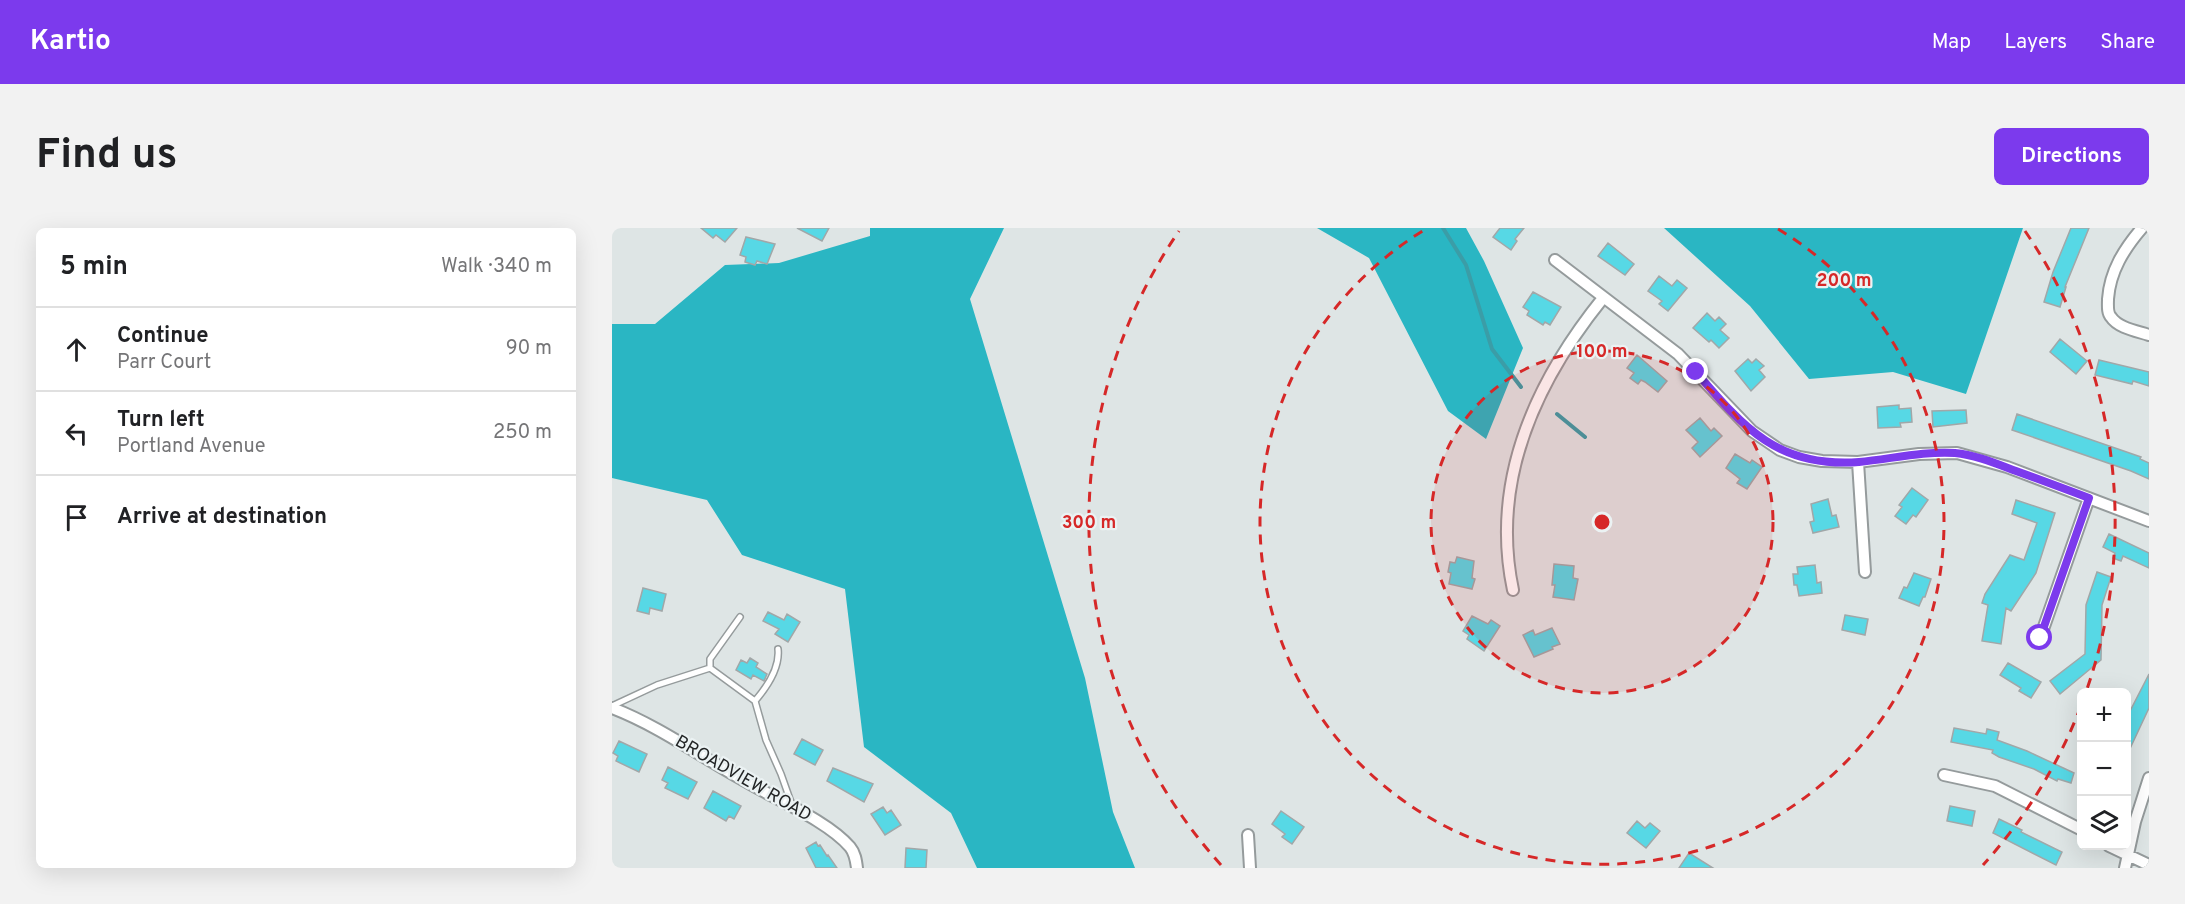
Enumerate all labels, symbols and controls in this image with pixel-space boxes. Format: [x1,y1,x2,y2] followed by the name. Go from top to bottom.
[30,24,111,60] text: Kartio
[1932,29,1971,56] text: Map
[2004,29,2067,56] text: Layers
[2100,29,2155,56] text: Share
[1994,128,2149,185] button: Directions
[36,130,177,183] text: Find us
[60,251,128,284] text: 5 min
[441,254,552,280] text: Walk · 340 m
[1816,270,1872,293] text: 200 m
[117,323,208,350] text: Continue
[60,333,93,366] icon: ahead
[506,336,552,362] text: 90 m
[1576,341,1628,364] text: 100 m
[117,350,211,376] text: Parr Court
[1682,358,1708,384] route end
[117,407,205,434] text: Turn left
[60,417,93,450] icon: left
[493,420,552,446] text: 250 m
[117,434,266,460] text: Portland Avenue
[60,501,93,534] icon: arrive
[117,504,327,531] text: Arrive at destination
[1062,512,1116,535] text: 300 m
[1592,512,1612,532] centre of rings
[2026,624,2052,650] route start
[2077,688,2131,850] map controls
[2077,688,2131,742] button: +
[671,731,815,827] street label: BROADVIEW ROAD
[2077,742,2131,796] button: −
[2077,796,2131,850] button: layers

